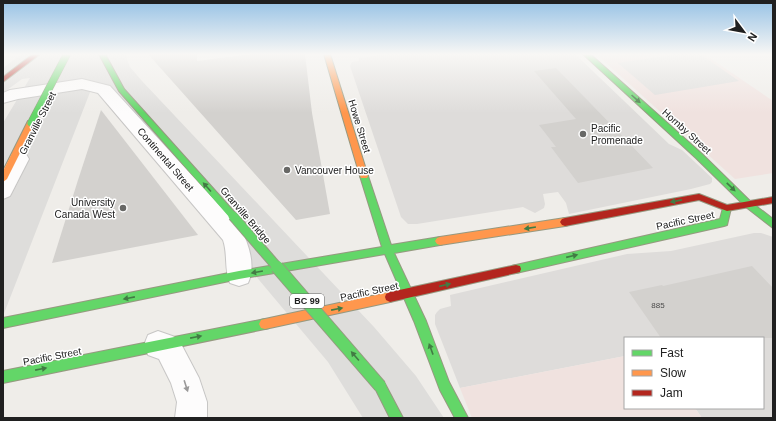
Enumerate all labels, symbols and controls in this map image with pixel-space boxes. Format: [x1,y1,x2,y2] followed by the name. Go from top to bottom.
[724,12,764,52] north arrow
[745,31,760,44] text: N
[17,90,58,156] street label: Granville Street
[631,94,641,104] one-way arrow
[346,98,373,154] street label: Howe Street
[660,107,713,156] street label: Hornby Street
[591,123,643,146] place label: Pacific Promenade
[135,126,196,193] street label: Continental Street
[578,129,588,139] marker: Pacific Promenade
[282,165,292,175] marker: Vancouver House
[295,165,374,176] place label: Vancouver House
[203,182,212,192] one-way arrow
[726,182,736,192] one-way arrow
[218,185,273,246] street label: Granville Bridge
[55,197,115,220] place label: University Canada West
[670,198,683,204] one-way arrow
[118,203,128,213] marker: University Canada West
[655,209,715,232] street label: Pacific Street
[524,225,536,231] one-way arrow
[566,253,578,259] one-way arrow
[251,270,263,276] one-way arrow
[339,280,399,303] street label: Pacific Street
[439,282,451,288] one-way arrow
[290,294,324,308] road number: BC 99
[123,295,135,301] one-way arrow
[651,301,665,310] house number: 885
[331,306,343,312] one-way arrow
[190,334,202,340] one-way arrow
[624,337,764,409] legend
[427,343,433,355] one-way arrow
[22,345,82,368] street label: Pacific Street
[660,346,684,360] text: Fast
[350,351,359,362] one-way arrow
[35,366,47,372] one-way arrow
[660,366,686,380] text: Slow
[184,380,190,392] one-way arrow
[660,386,683,400] text: Jam

